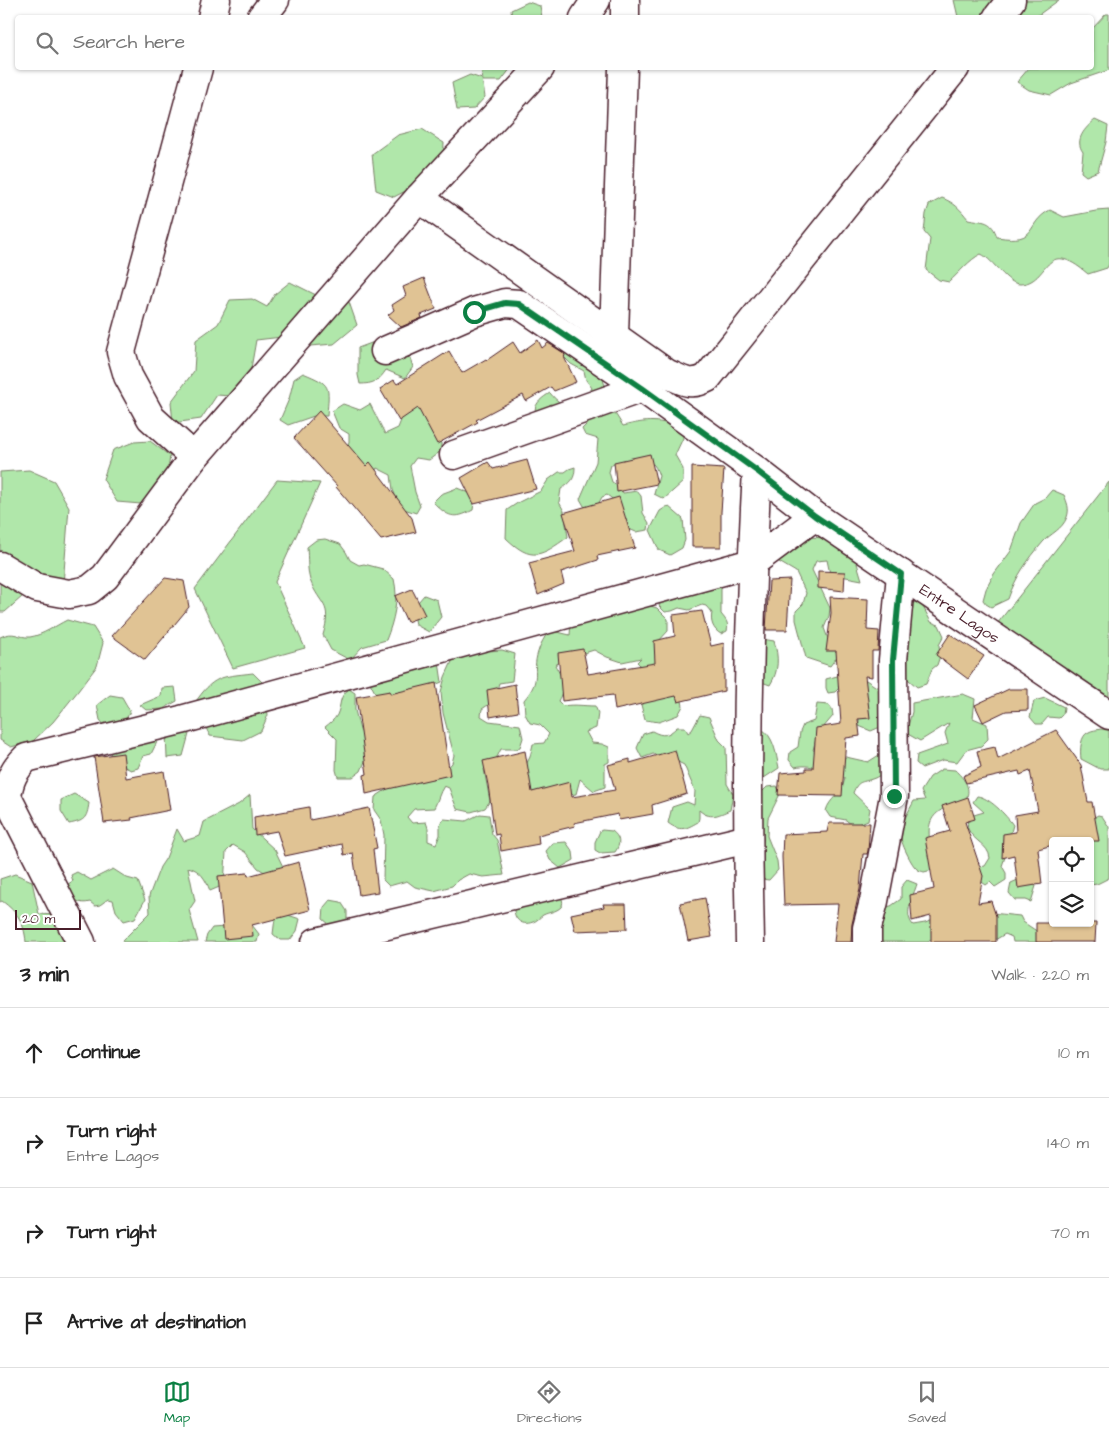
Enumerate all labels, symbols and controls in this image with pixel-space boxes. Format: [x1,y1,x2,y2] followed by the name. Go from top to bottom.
[15,15,1094,70] search box
[33,29,61,57] icon: search
[73,29,185,56] text: Search here
[463,301,486,324] route start
[915,579,1004,649] street label: Entre Lagos
[883,785,906,808] route end
[1049,837,1094,927] map controls
[1049,837,1094,882] button: locate
[1049,882,1094,927] button: layers
[15,907,81,930] scale bar
[22,909,55,929] text: 20 m
[20,960,69,989] text: 3 min
[991,964,1089,986] text: Walk · 220 m
[20,1039,48,1067] icon: ahead
[67,1039,141,1066] text: Continue
[1058,1042,1089,1064] text: 10 m
[67,1118,156,1145] text: Turn right
[20,1129,48,1157] icon: right
[1047,1132,1089,1154] text: 140 m
[67,1145,159,1167] text: Entre Lagos
[20,1219,48,1247] icon: right
[67,1219,156,1246] text: Turn right
[1050,1222,1089,1244] text: 70 m
[20,1309,48,1337] icon: arrive
[67,1309,246,1336] text: Arrive at destination
[163,1378,191,1428] tab: Map
[517,1378,582,1428] tab: Directions
[908,1378,946,1428] tab: Saved

